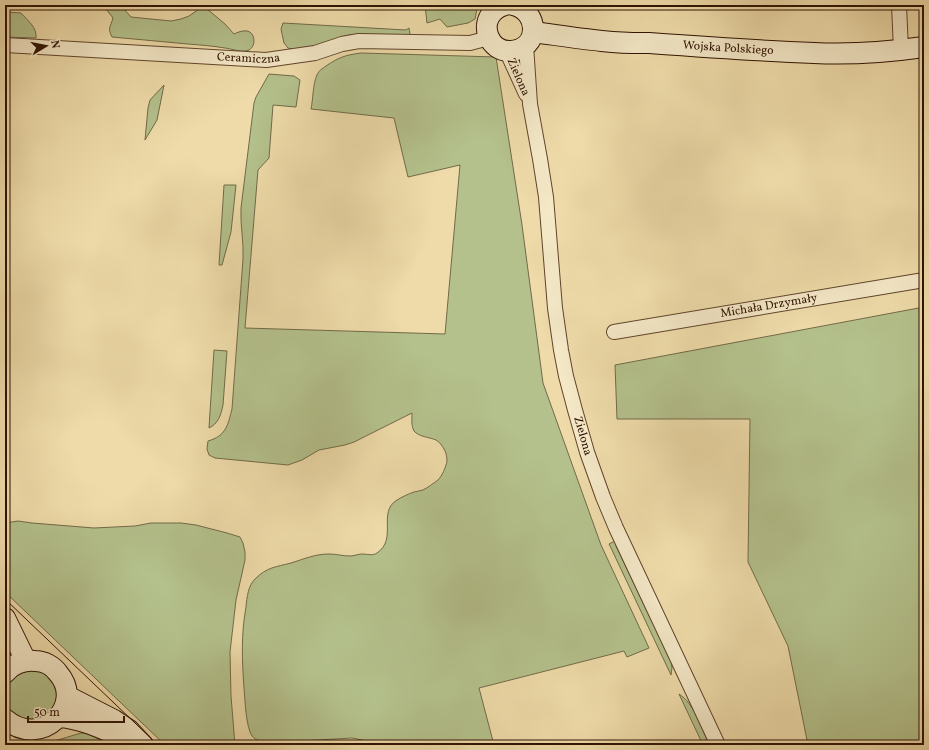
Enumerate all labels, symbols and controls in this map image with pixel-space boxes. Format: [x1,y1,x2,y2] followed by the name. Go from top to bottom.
[26,26,66,66] north arrow
[682,37,774,59] street label: Wojska Polskiego
[46,39,62,50] text: N
[217,49,281,68] street label: Ceramiczna
[503,55,533,99] street label: Zielona
[719,290,819,322] street label: Michała Drzymały
[569,415,596,458] street label: Zielona
[28,698,124,724] scale bar
[34,705,60,721] text: 50 m

